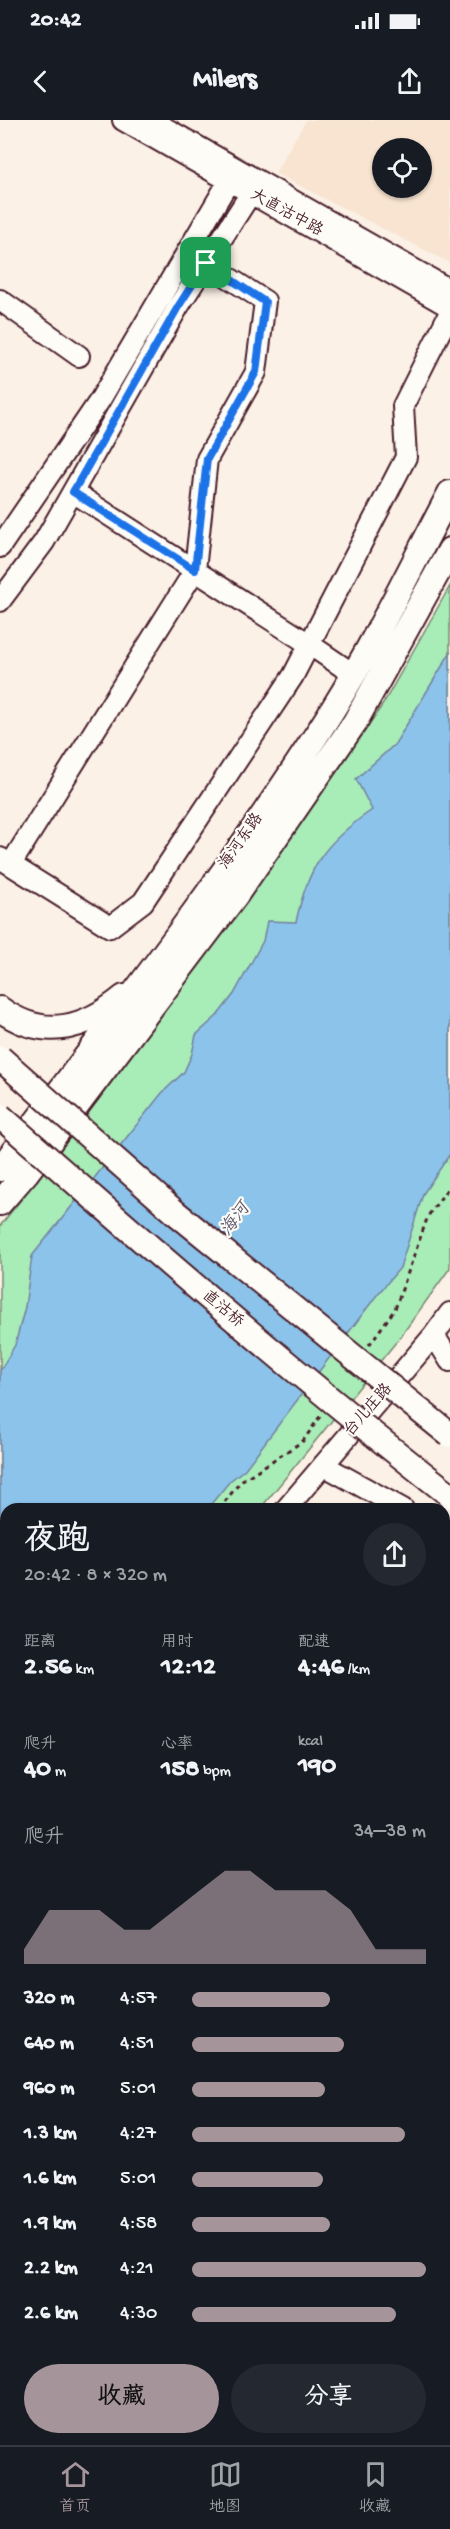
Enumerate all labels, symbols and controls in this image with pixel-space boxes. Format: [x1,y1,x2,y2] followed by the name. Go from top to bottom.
[30,8,81,34] text: 20:42
[24,65,57,98] icon: back
[193,65,257,97] text: Milers
[393,65,426,98] icon: share
[372,138,432,198] map controls
[372,138,432,198] button: locate
[246,185,327,242] street label: 大直沽中路
[180,237,231,288] pin
[189,246,222,279] icon: arrive
[214,809,268,874] street label: 海河东路
[216,1196,257,1241] water label: 海河
[198,1286,248,1333] street label: 直沽桥
[339,1379,397,1441] street label: 台儿庄路
[24,1523,90,1561] text: 夜跑
[363,1523,426,1586] button: share
[24,1565,167,1588] text: 20:42 · 8 × 320 m
[24,1634,56,1653] text: 距离
[161,1634,193,1653] text: 用时
[298,1634,330,1653] text: 配速
[24,1653,72,1684] text: 2.56
[161,1653,216,1684] text: 12:12
[298,1653,344,1684] text: 4:46
[72,1661,94,1680] text: km
[344,1661,370,1680] text: /km
[298,1733,323,1752] text: kcal
[24,1736,56,1755] text: 爬升
[161,1736,193,1755] text: 心率
[298,1752,336,1783] text: 190
[24,1755,51,1786] text: 40
[161,1755,199,1786] text: 158
[51,1763,66,1782] text: m
[199,1763,231,1782] text: bpm
[354,1821,426,1844] text: 34–38 m
[24,1827,64,1850] text: 爬升
[24,1988,74,2011] text: 320 m
[120,1988,157,2011] text: 4:57
[24,2033,74,2056] text: 640 m
[120,2033,154,2056] text: 4:51
[24,2078,74,2101] text: 960 m
[120,2078,156,2101] text: 5:01
[24,2123,77,2146] text: 1.3 km
[120,2123,156,2146] text: 4:27
[24,2168,76,2191] text: 1.6 km
[120,2168,156,2191] text: 5:01
[24,2213,76,2236] text: 1.9 km
[120,2213,157,2236] text: 4:58
[24,2258,78,2281] text: 2.2 km
[120,2258,154,2281] text: 4:21
[24,2303,78,2326] text: 2.6 km
[120,2303,157,2326] text: 4:30
[24,2364,219,2433] button: 收藏
[231,2364,426,2433] button: 分享
[59,2458,92,2518] tab: 首页
[209,2458,242,2518] tab: 地图
[359,2458,392,2518] tab: 收藏

